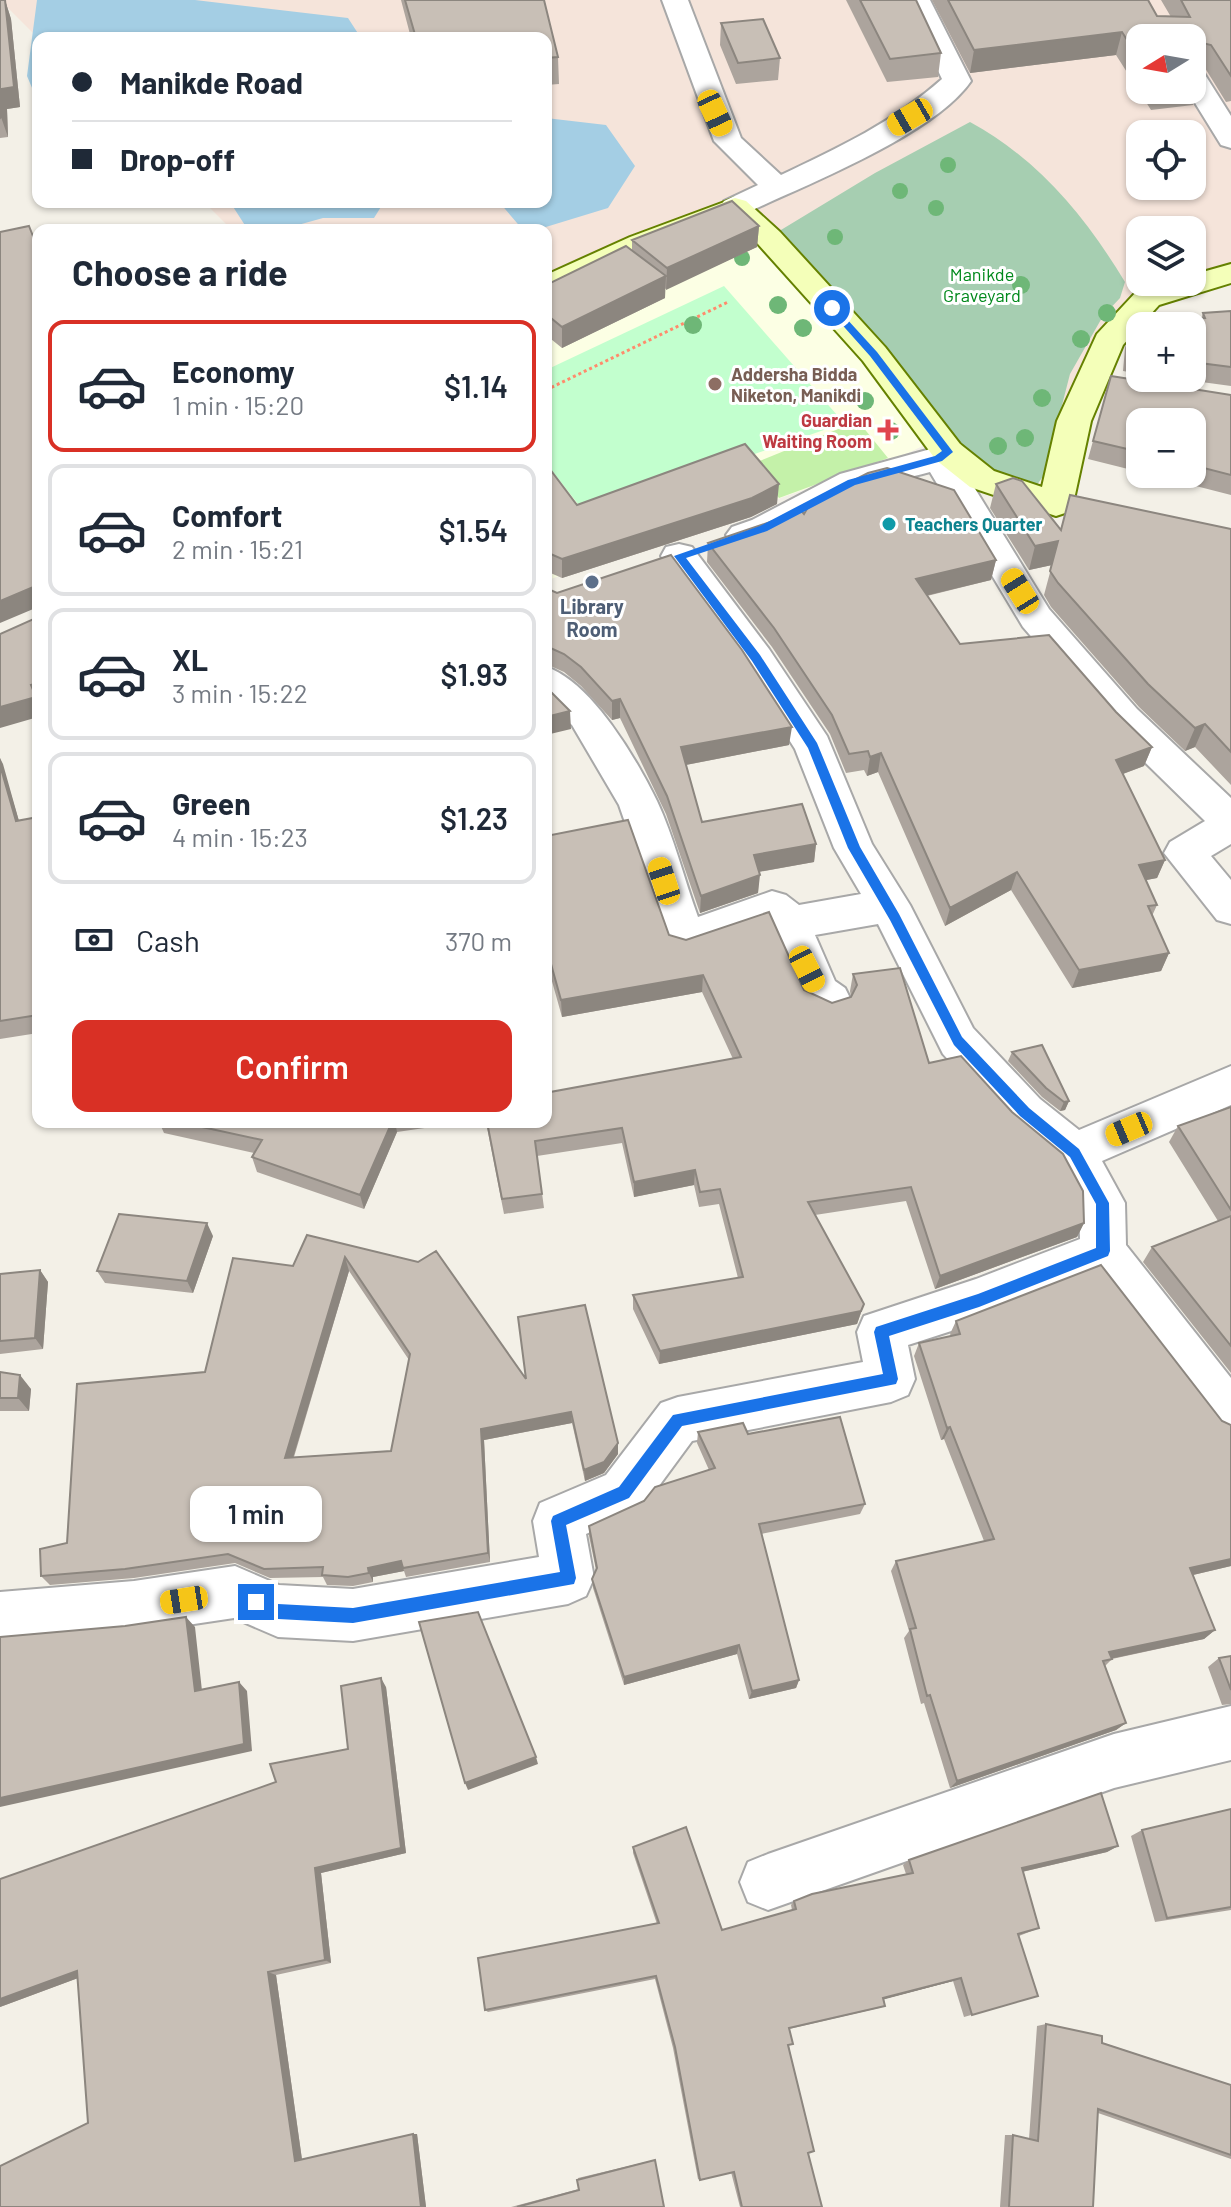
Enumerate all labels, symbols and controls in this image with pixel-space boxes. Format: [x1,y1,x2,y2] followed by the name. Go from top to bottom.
[1126,24,1206,104] north arrow
[1126,24,1206,488] map controls
[120,64,303,100] text: Manikde Road
[694,86,736,140] car
[883,95,937,139] car
[1126,120,1206,200] button: locate
[120,141,235,177] text: Drop-off
[1126,216,1206,296] button: layers
[72,250,288,293] text: Choose a ride
[943,263,1021,306] park label: Manikde Graveyard
[814,290,850,326] route start
[1126,312,1206,392] button: +
[76,350,148,422] icon: car
[172,353,295,389] text: Economy
[731,363,861,406] place label: Addersha Bidda Niketon, Manikdi
[444,368,508,404] text: $1.14
[706,375,724,393] marker: Addersha Bidda Niketon, Manikdi
[172,389,304,420] text: 1 min · 15:20
[1126,408,1206,488] button: −
[762,409,872,452] place label: Guardian Waiting Room
[879,421,897,439] marker: Guardian Waiting Room
[76,494,148,566] icon: car
[172,497,282,533] text: Comfort
[439,512,508,548] text: $1.54
[905,513,1042,535] place label: Teachers Quarter
[880,515,898,533] marker: Teachers Quarter
[172,533,303,564] text: 2 min · 15:21
[997,564,1043,618] car
[583,573,601,591] marker: Library Room
[560,594,624,641] place label: Library Room
[76,638,148,710] icon: car
[172,641,208,677] text: XL
[440,656,508,692] text: $1.93
[172,677,308,708] text: 3 min · 15:22
[76,782,148,854] icon: car
[172,785,251,821] text: Green
[440,800,508,836] text: $1.23
[172,821,308,852] text: 4 min · 15:23
[645,854,683,908] car
[72,918,116,962] icon: cash
[136,922,200,958] text: Cash
[445,925,512,956] text: 370 m
[785,942,829,996] car
[72,1020,512,1112] button: Confirm
[1102,1109,1156,1149] car
[190,1486,322,1542] callout: 1 min
[228,1498,284,1529] text: 1 min
[158,1584,210,1616] car
[238,1584,274,1620] route end

